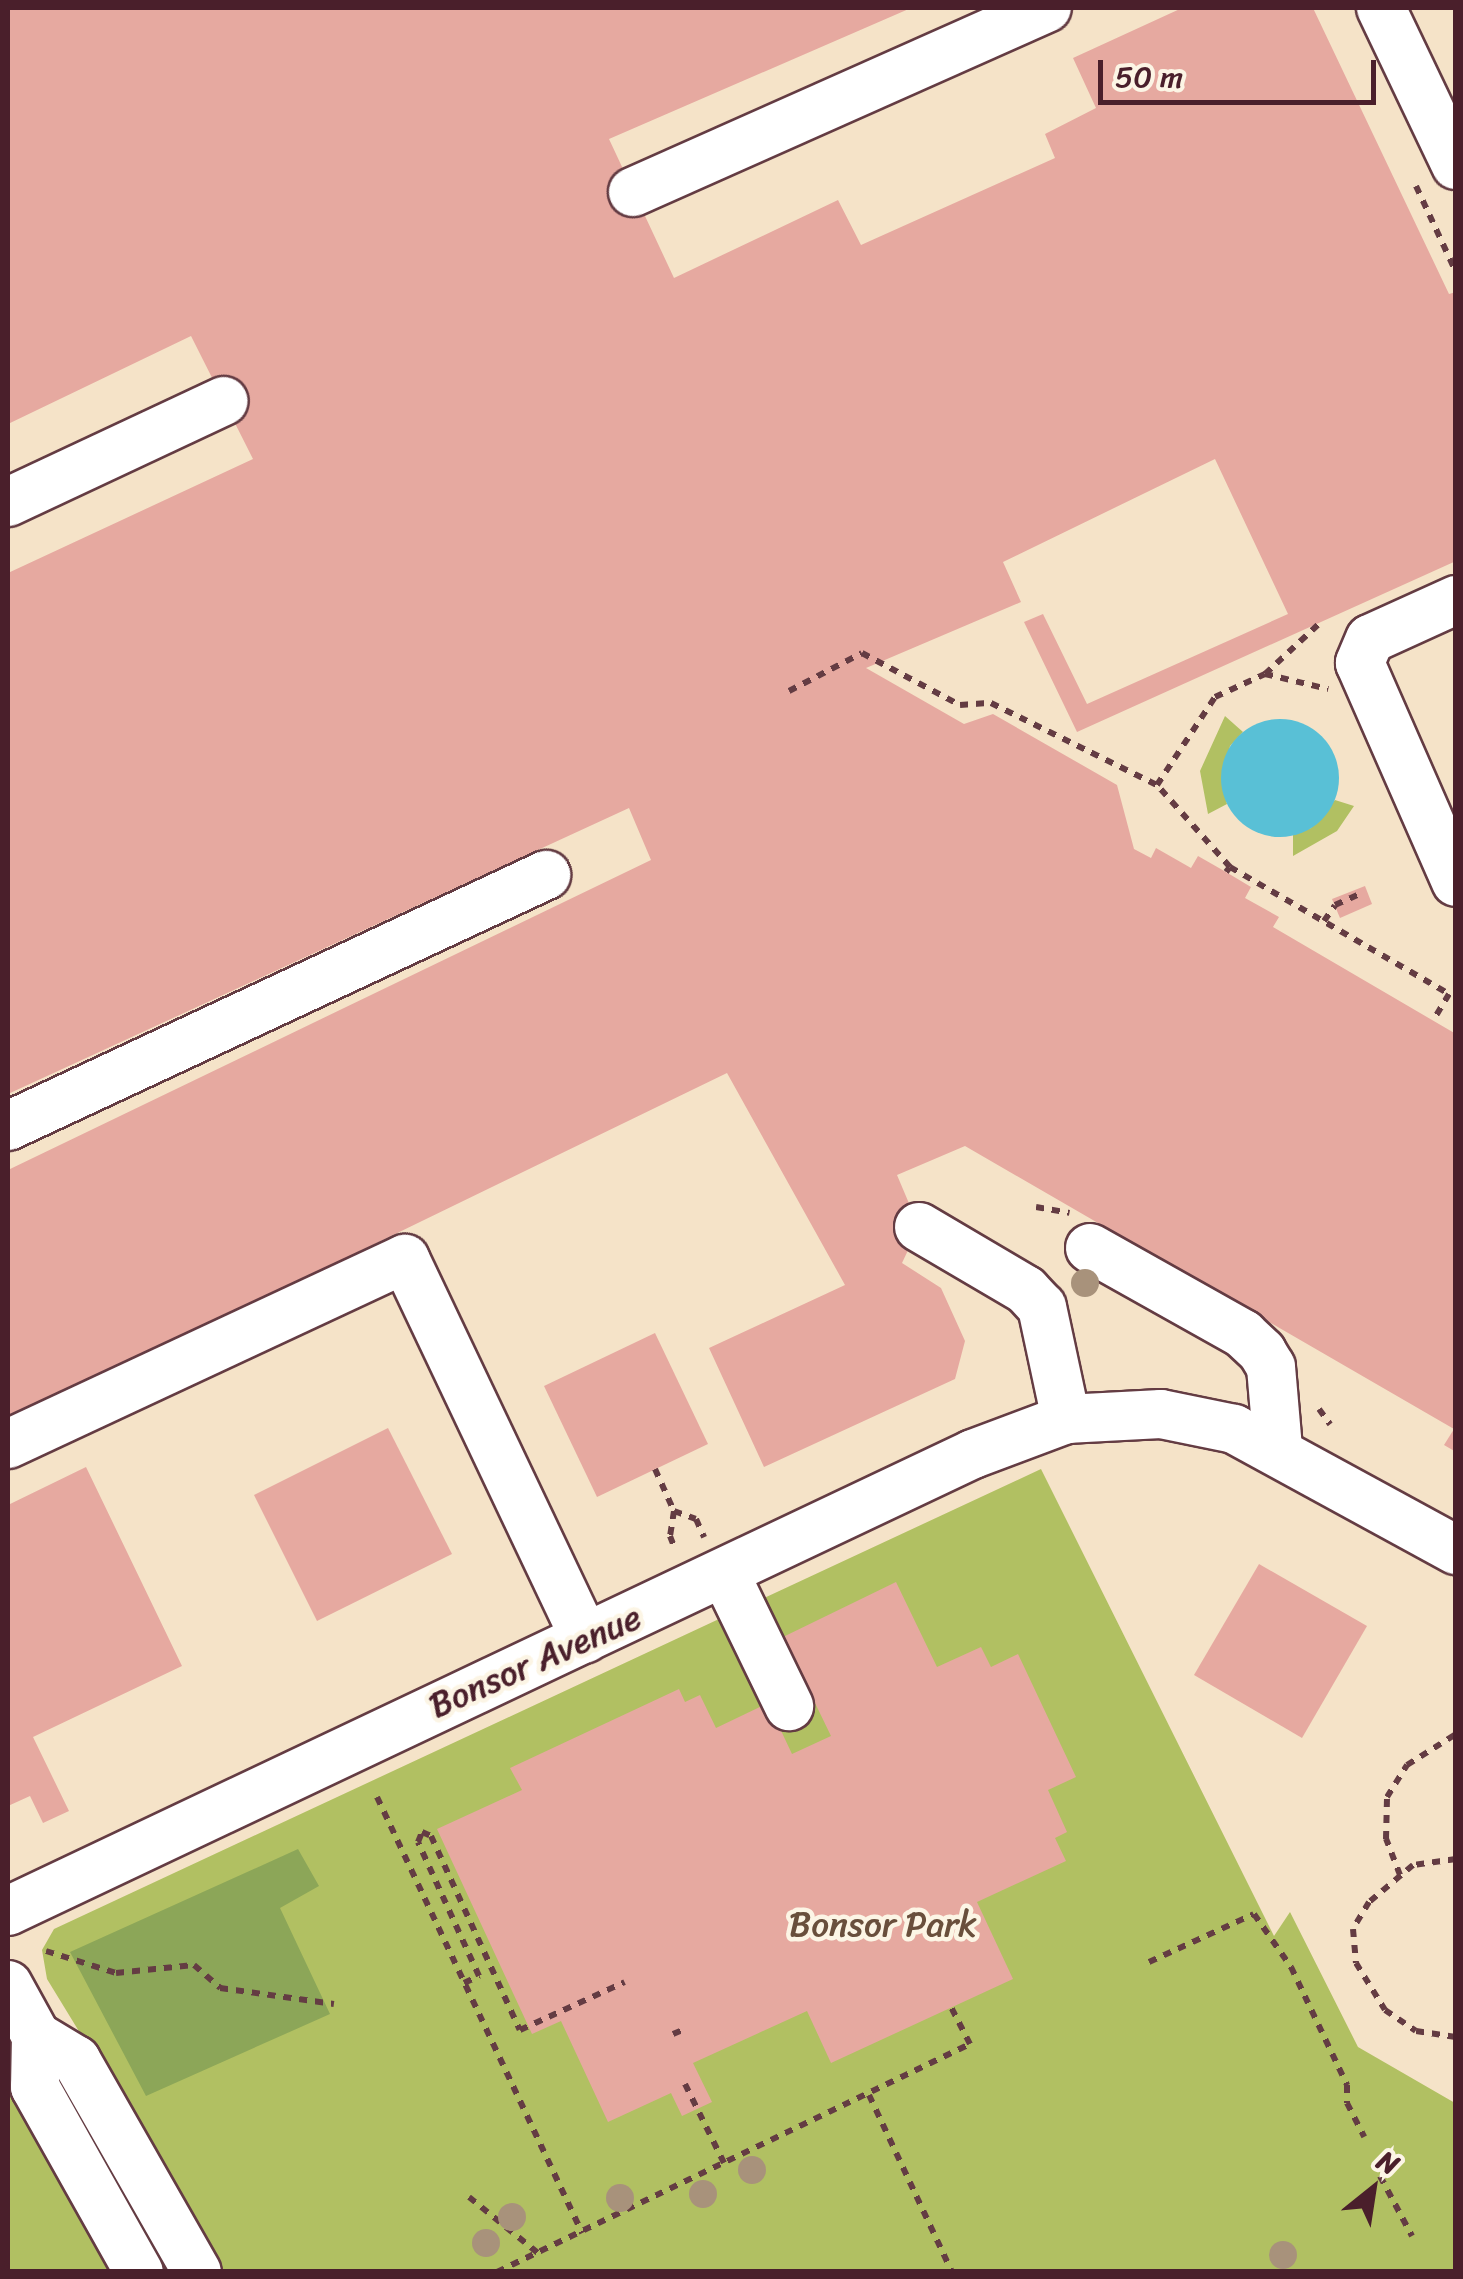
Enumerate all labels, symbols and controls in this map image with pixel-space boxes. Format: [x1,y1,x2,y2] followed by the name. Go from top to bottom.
[1103,40,1380,102] scale bar
[1115,50,1183,104] text: 50 m
[422,1595,648,1727] street label: Bonsor Avenue
[789,1903,977,1945] park label: Bonsor Park
[1368,2137,1409,2189] text: N
[1323,2139,1423,2239] north arrow

